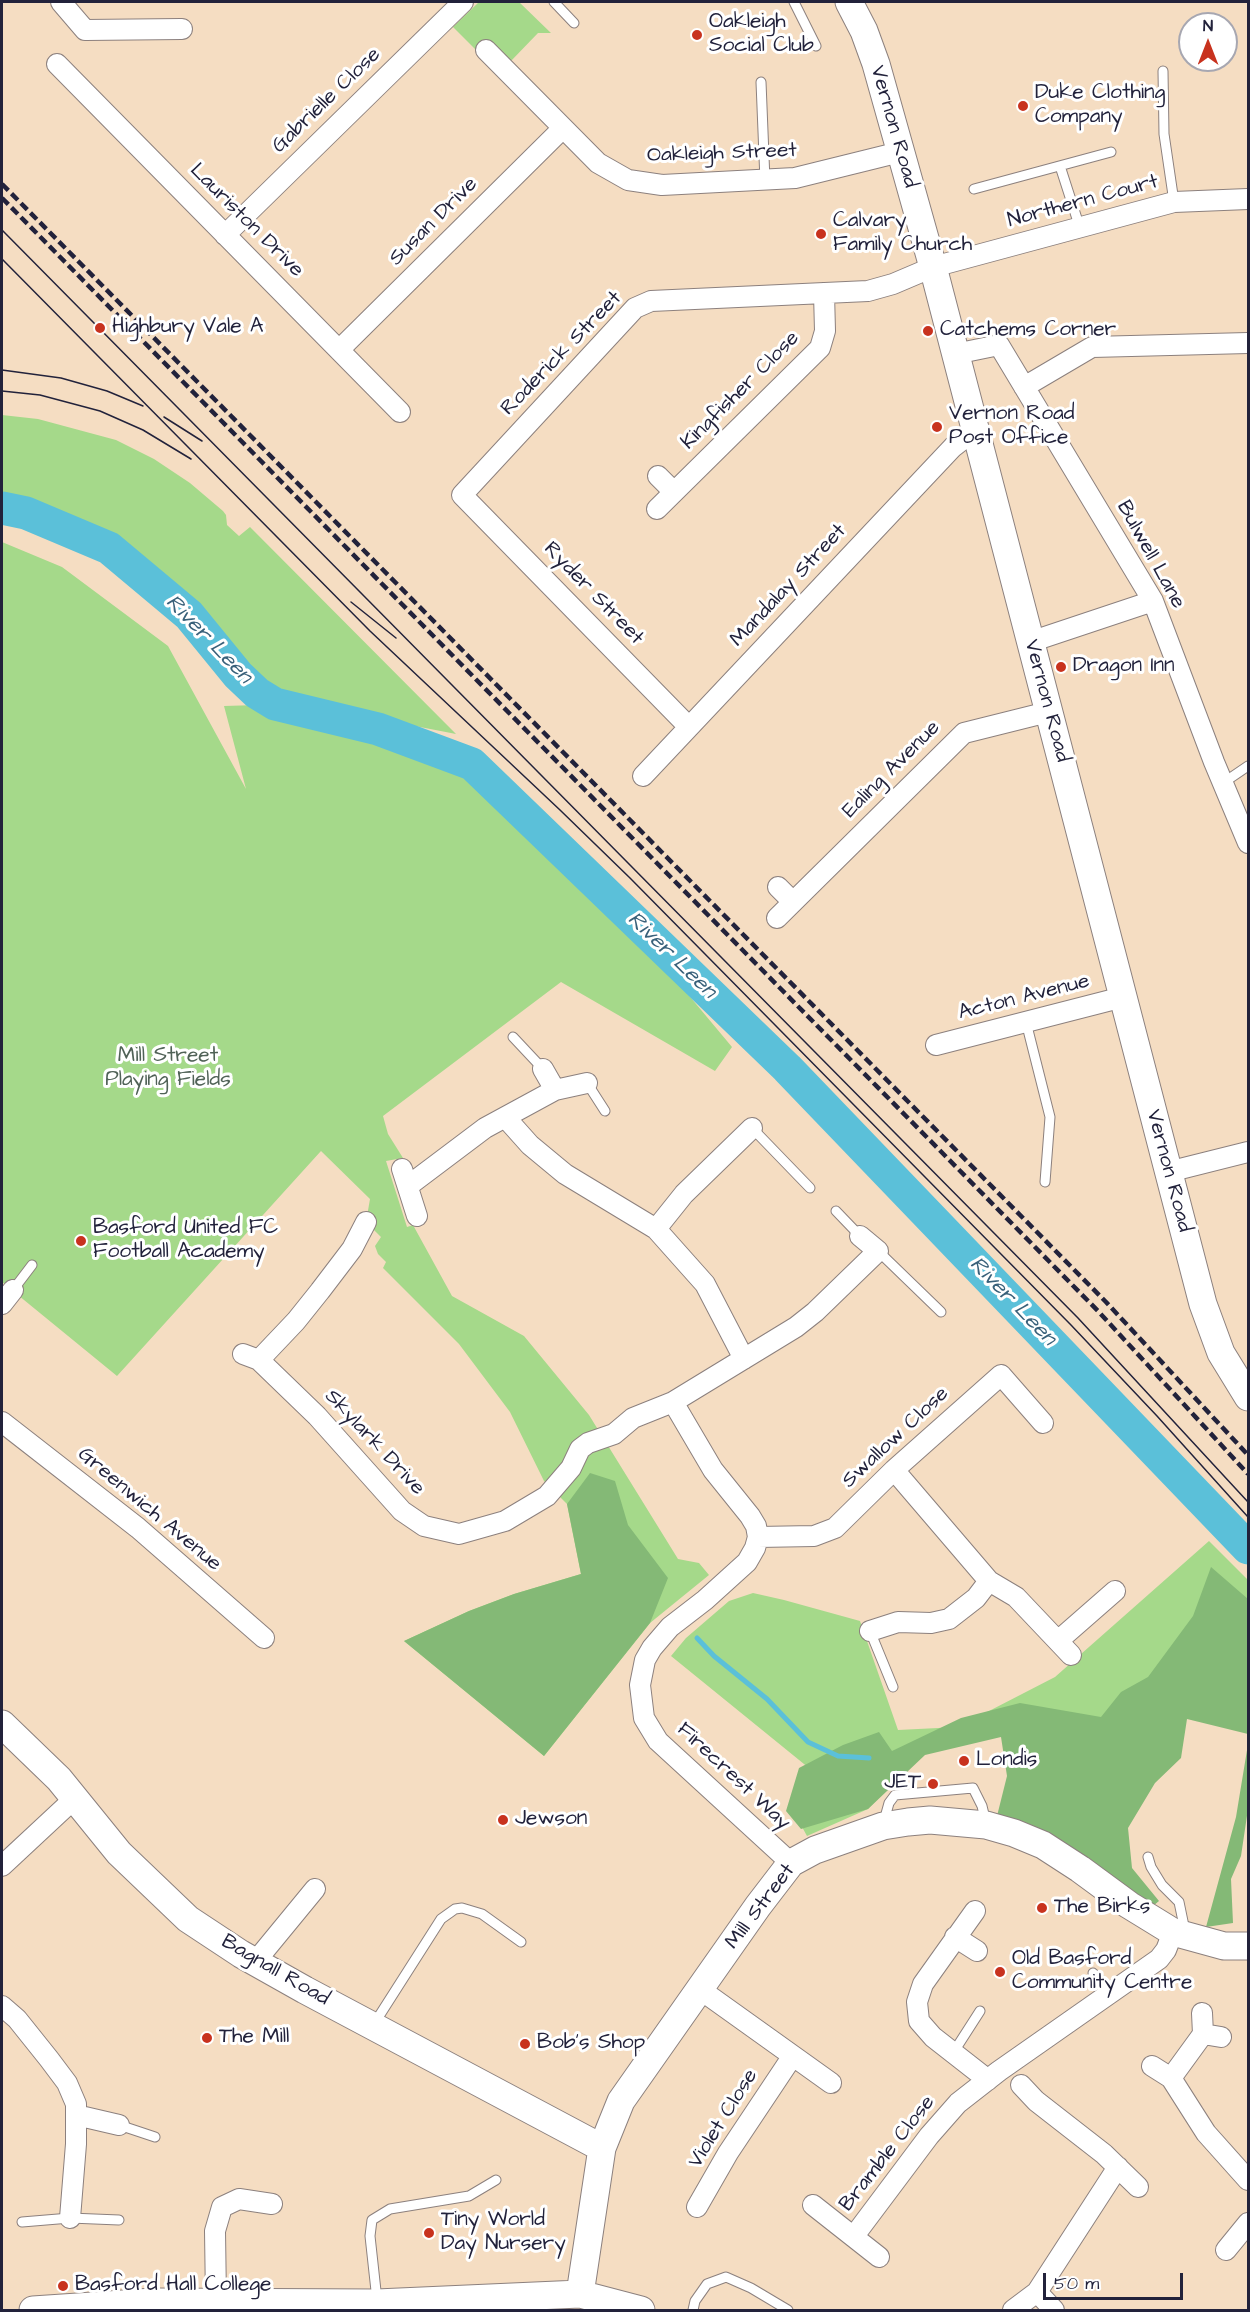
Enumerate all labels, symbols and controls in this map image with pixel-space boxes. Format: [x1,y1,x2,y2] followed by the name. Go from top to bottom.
[709,10,814,60] place label: Oakleigh Social Club
[1178,12,1238,72] north arrow
[1203,15,1213,37] text: N
[690,28,704,42] marker: Oakleigh Social Club
[267,43,387,159] street label: Gabrielle Close
[864,63,922,191] street label: Vernon Road
[1035,81,1165,131] place label: Duke Clothing Company
[1016,99,1030,113] marker: Duke Clothing Company
[647,139,797,169] street label: Oakleigh Street
[184,159,308,283] street label: Lauriston Drive
[1005,170,1161,234] street label: Northern Court
[384,172,484,272] street label: Susan Drive
[833,209,972,259] place label: Calvary Family Church
[814,227,828,241] marker: Calvary Family Church
[496,287,628,421] street label: Roderick Street
[112,315,263,341] place label: Highbury Vale A
[940,318,1116,344] place label: Catchems Corner
[93,321,107,335] marker: Highbury Vale A
[921,324,935,338] marker: Catchems Corner
[677,327,805,455] street label: Kingfisher Close
[949,402,1075,452] place label: Vernon Road Post Office
[930,420,944,434] marker: Vernon Road Post Office
[1110,497,1190,613] street label: Bulwell Lane
[726,519,852,653] street label: Mandalay Street
[538,537,648,651] street label: Ryder Street
[159,590,257,690] water label: River Leen
[1018,637,1074,765] street label: Vernon Road
[1073,654,1175,680] place label: Dragon Inn
[1054,660,1068,674] marker: Dragon Inn
[838,716,946,824] street label: Ealing Avenue
[621,907,721,1005] water label: River Leen
[956,970,1092,1026] street label: Acton Avenue
[105,1044,231,1094] park label: Mill Street Playing Fields
[1140,1107,1196,1235] street label: Vernon Road
[93,1216,278,1266] place label: Basford United FC Football Academy
[74,1234,88,1248] marker: Basford United FC Football Academy
[963,1252,1061,1352] water label: River Leen
[837,1382,955,1494] street label: Swallow Close
[319,1385,429,1501] street label: Skylark Drive
[72,1443,226,1577] street label: Greenwich Avenue
[671,1718,795,1836] street label: Firecrest Way
[976,1748,1037,1774] place label: Londis
[957,1754,971,1768] marker: Londis
[884,1771,921,1797] place label: JET
[926,1777,940,1791] marker: JET
[515,1807,587,1833] place label: Jewson
[496,1813,510,1827] marker: Jewson
[721,1859,801,1955] street label: Mill Street
[1054,1895,1150,1921] place label: The Birks
[1035,1901,1049,1915] marker: The Birks
[216,1930,334,2012] street label: Bagnall Road
[1012,1947,1192,1997] place label: Old Basford Community Centre
[993,1965,1007,1979] marker: Old Basford Community Centre
[219,2025,289,2051] place label: The Mill
[200,2031,214,2045] marker: The Mill
[537,2031,645,2057] place label: Bob's Shop
[518,2037,532,2051] marker: Bob's Shop
[684,2065,764,2173] street label: Violet Close
[835,2091,941,2217] street label: Bramble Close
[441,2208,566,2258] place label: Tiny World Day Nursery
[422,2226,436,2240] marker: Tiny World Day Nursery
[1046,2261,1186,2299] scale bar
[1054,2271,1099,2296] text: 50 m
[75,2273,271,2299] place label: Basford Hall College
[56,2279,70,2293] marker: Basford Hall College

